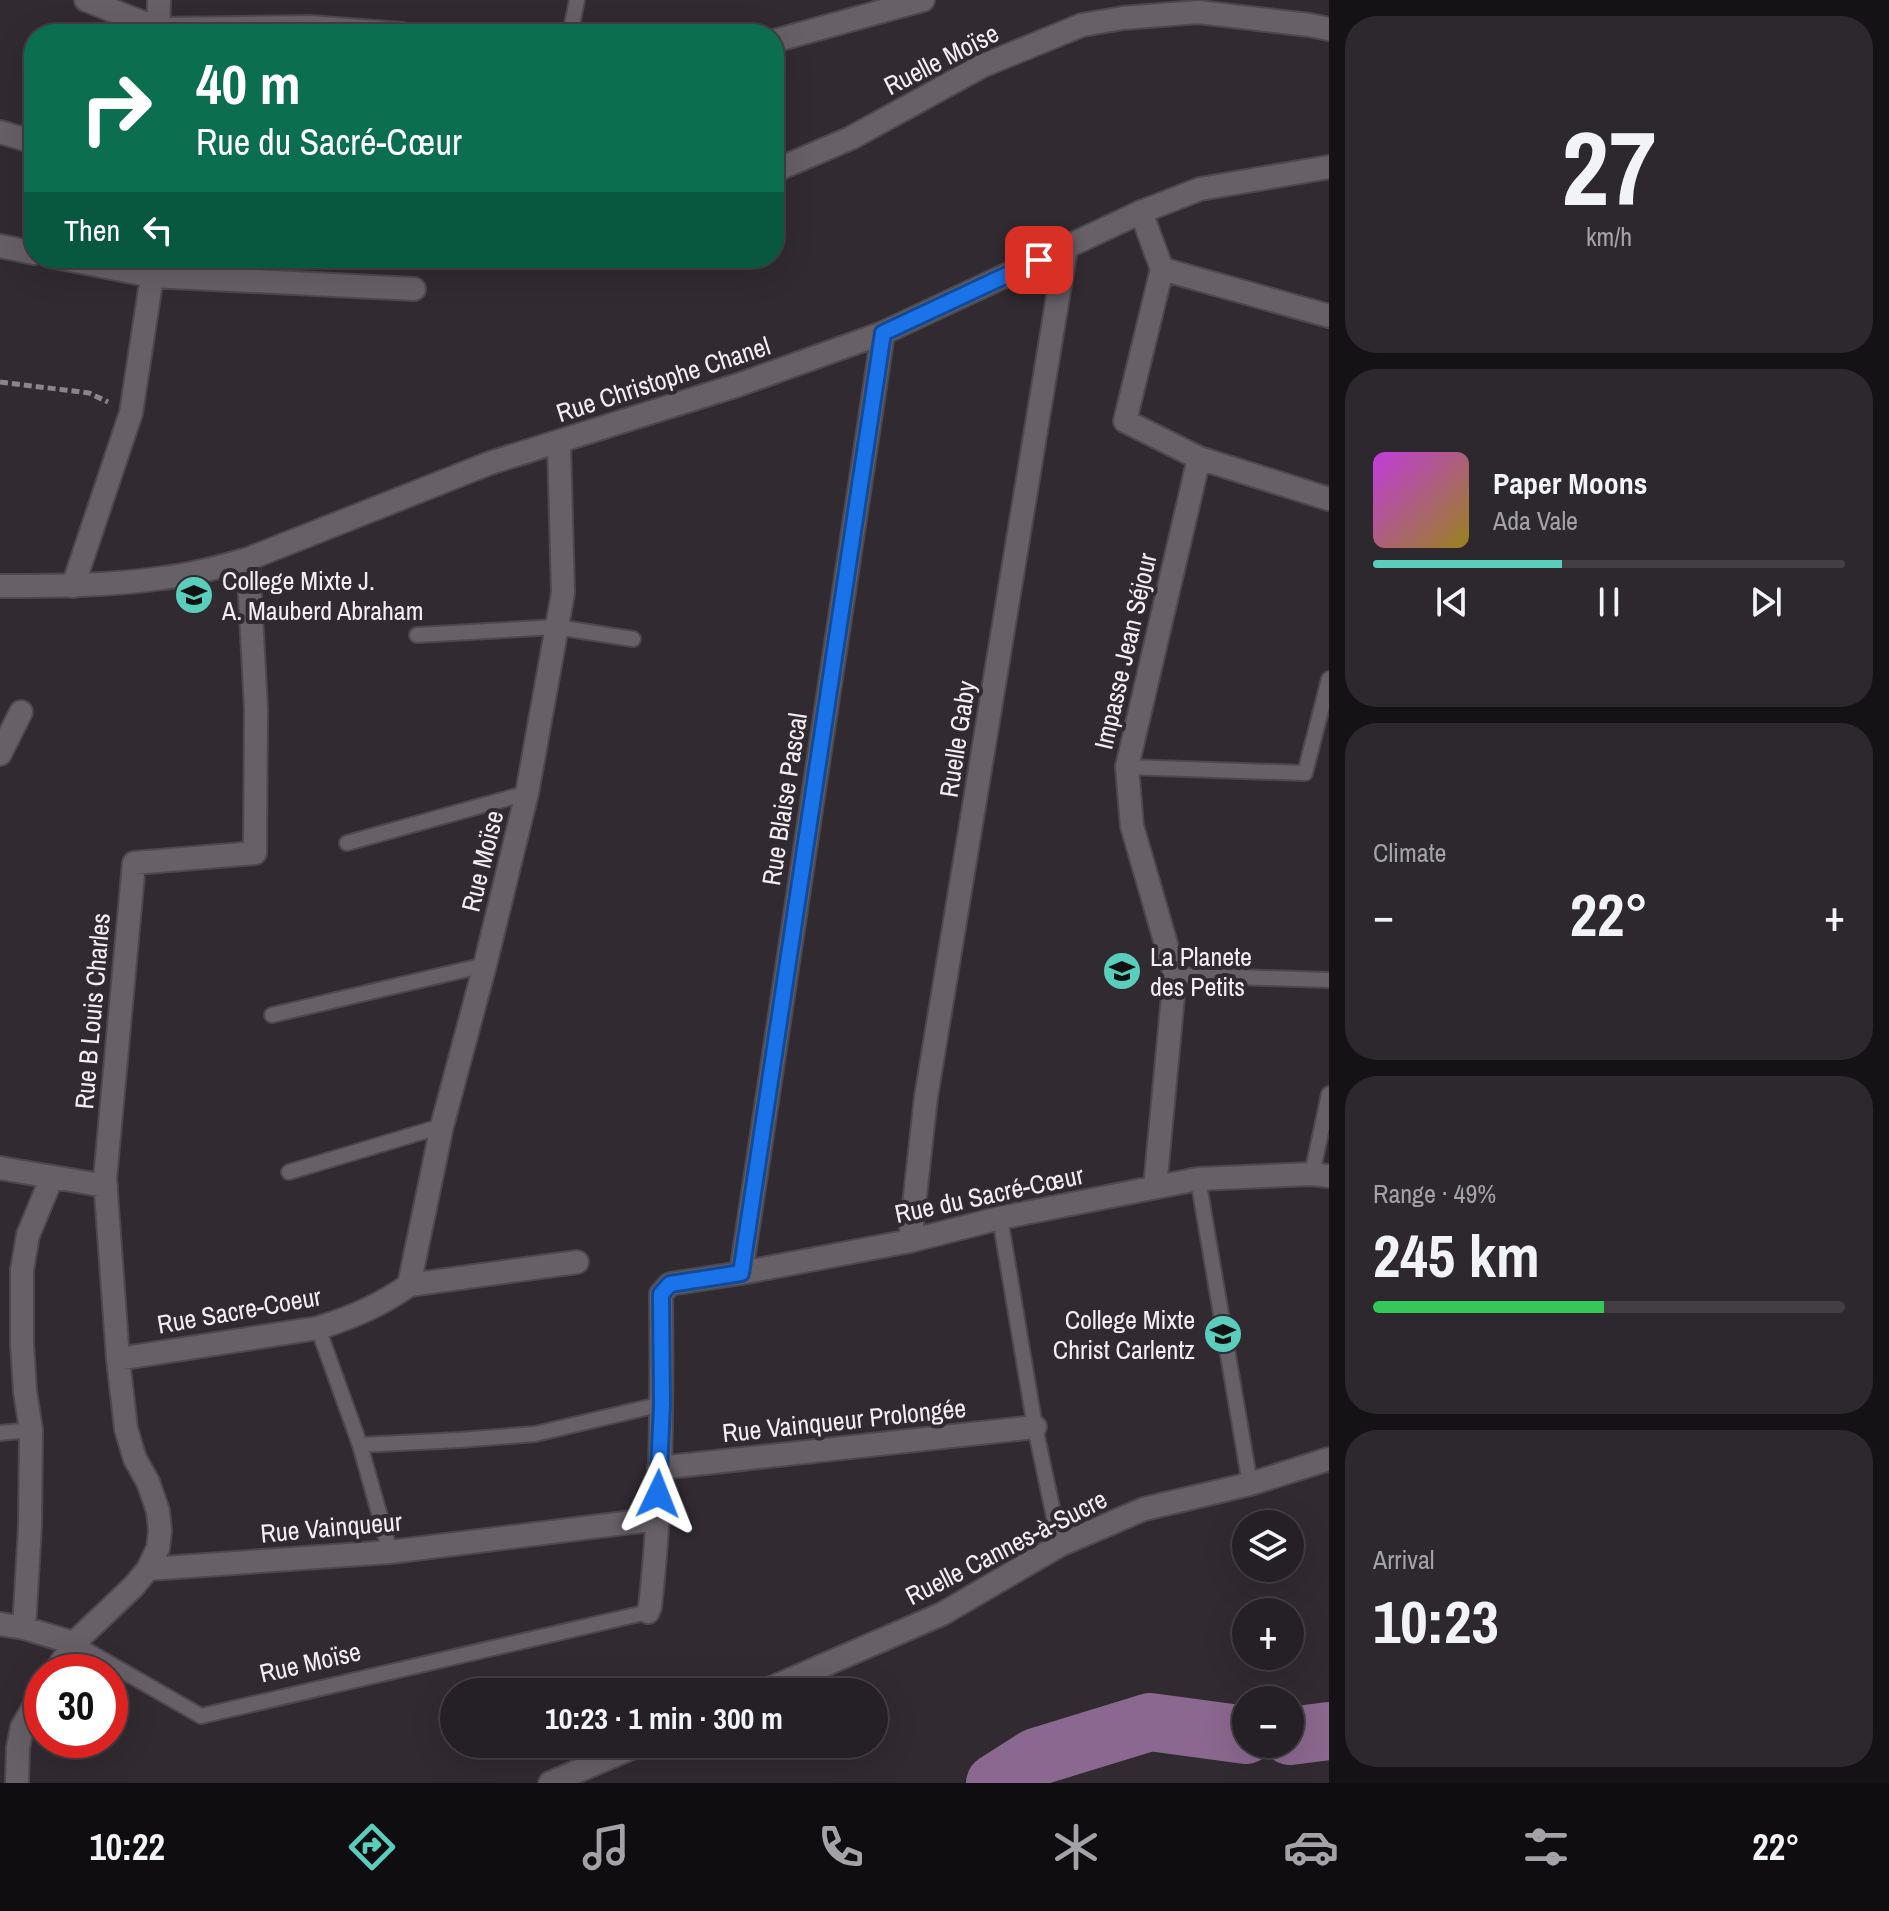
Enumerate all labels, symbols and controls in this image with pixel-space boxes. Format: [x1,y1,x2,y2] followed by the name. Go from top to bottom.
[878,15,1004,103] street label: Ruelle Moïse
[196,46,301,121] text: 40 m
[64,56,168,160] icon: right
[1562,97,1656,237] text: 27
[196,118,462,166] text: Rue du Sacré-Cœur
[136,208,180,252] icon: left
[64,210,120,250] text: Then
[1586,219,1632,254] text: km/h
[1005,226,1073,294] pin
[1017,238,1061,282] icon: arrive
[552,328,774,430] street label: Rue Christophe Chanel
[1493,463,1647,503] text: Paper Moons
[1493,503,1578,538] text: Ada Vale
[1085,549,1165,753] street label: Impasse Jean Séjour
[221,563,423,628] place label: College Mixte J. A. Mauberd Abraham
[173,574,215,616] school or university icon: College Mixte J. A. Mauberd Abraham
[1430,580,1474,624] icon: previous
[1587,580,1631,624] icon: pause
[1744,580,1788,624] icon: next
[931,678,984,800] street label: Ruelle Gaby
[753,710,815,888] street label: Rue Blaise Pascal
[453,807,511,915] street label: Rue Moïse
[1373,835,1446,870] text: Climate
[1570,874,1648,955] text: 22°
[1373,885,1394,945] text: −
[1824,885,1845,945] text: +
[66,911,118,1111] street label: Rue B Louis Charles
[1150,939,1252,1004] place label: La Planete des Petits
[1101,950,1143,992] school or university icon: La Planete des Petits
[891,1157,1087,1231] street label: Rue du Sacré-Cœur
[1373,1176,1496,1211] text: Range · 49%
[1373,1215,1540,1296] text: 245 km
[154,1278,324,1342] street label: Rue Sacre-Coeur
[1053,1302,1195,1367] place label: College Mixte Christ Carlentz
[1202,1313,1244,1355] school or university icon: College Mixte Christ Carlentz
[720,1390,968,1450] street label: Rue Vainqueur Prolongée
[616,1452,700,1536] position arrow
[899,1481,1113,1613] street label: Ruelle Cannes-à-Sucre
[259,1503,403,1551] street label: Rue Vainqueur
[1232,1510,1304,1758] map controls
[1232,1510,1304,1582] button: layers
[1373,1542,1435,1577] text: Arrival
[1373,1581,1499,1662] text: 10:23
[1232,1598,1304,1670] button: +
[256,1633,364,1691] street label: Rue Moïse
[24,1654,128,1758] speed limit sign: 30
[1232,1686,1304,1758] button: −
[545,1698,783,1738] text: 10:23 · 1 min · 300 m
[344,1819,400,1875] icon: directions
[578,1819,634,1875] icon: music
[813,1819,869,1875] icon: phone
[1048,1819,1104,1875] icon: climate
[1283,1819,1339,1875] icon: car
[1518,1819,1574,1875] icon: filters
[89,1823,165,1871] text: 10:22
[1752,1823,1800,1871] text: 22°

